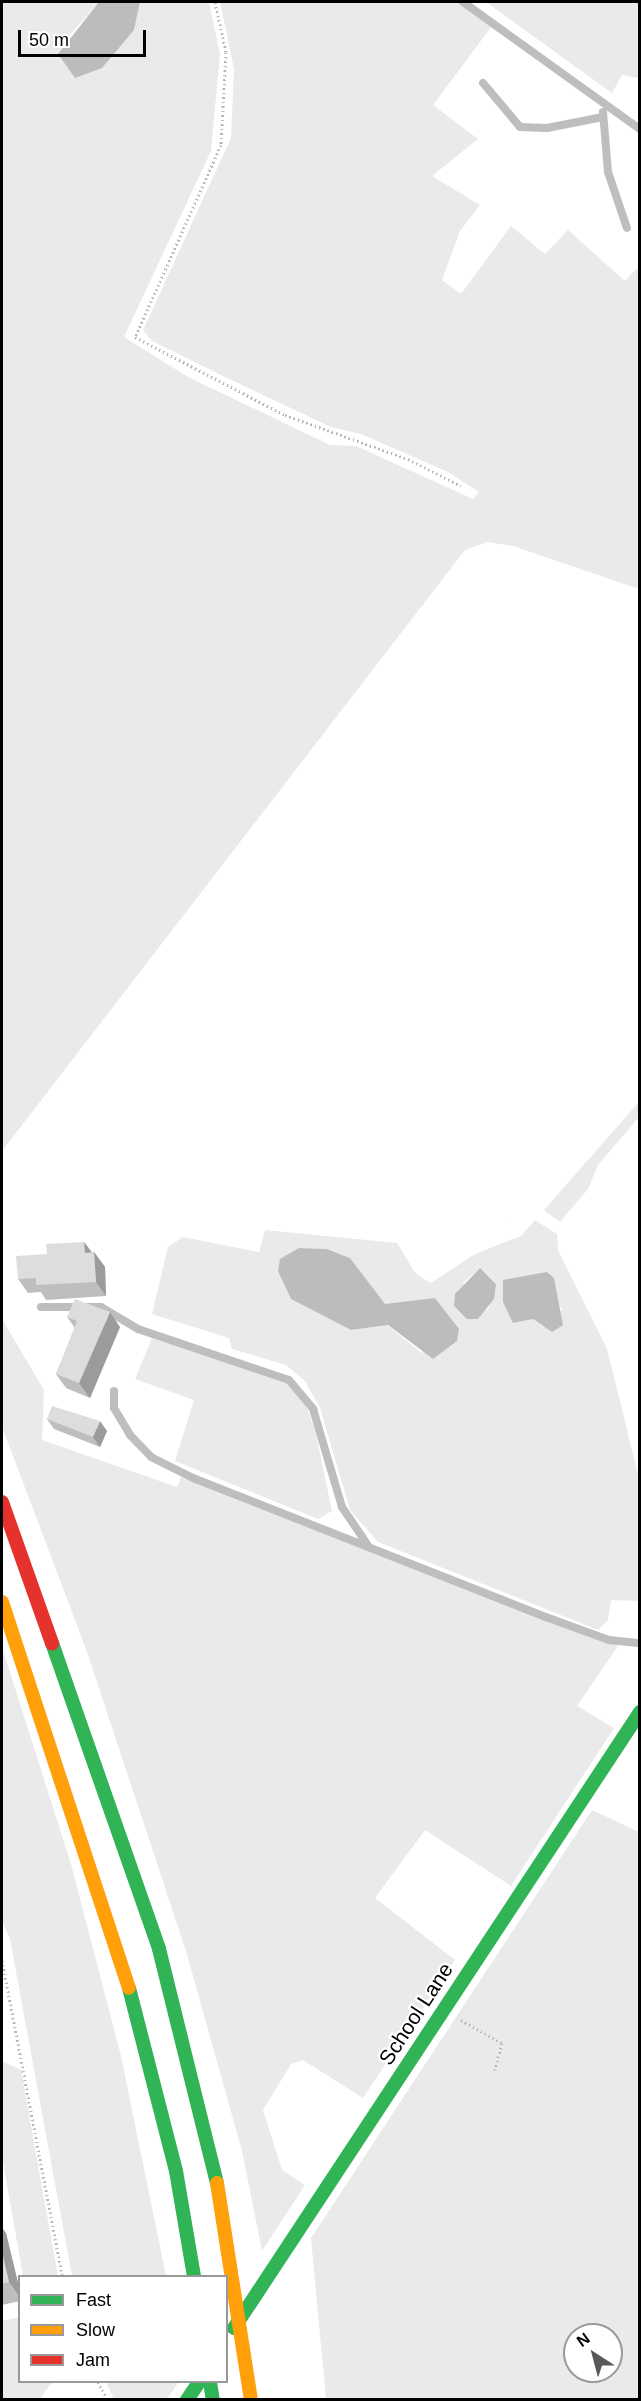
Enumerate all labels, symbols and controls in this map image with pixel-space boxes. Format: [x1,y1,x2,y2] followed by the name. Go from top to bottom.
[21,18,148,56] scale bar
[29,30,69,50] text: 50 m
[374,1958,458,2070] street label: School Lane
[18,2275,228,2383] legend
[76,2290,111,2310] text: Fast
[76,2320,115,2340] text: Slow
[563,2323,623,2383] north arrow
[574,2329,593,2350] text: N
[76,2350,110,2370] text: Jam

